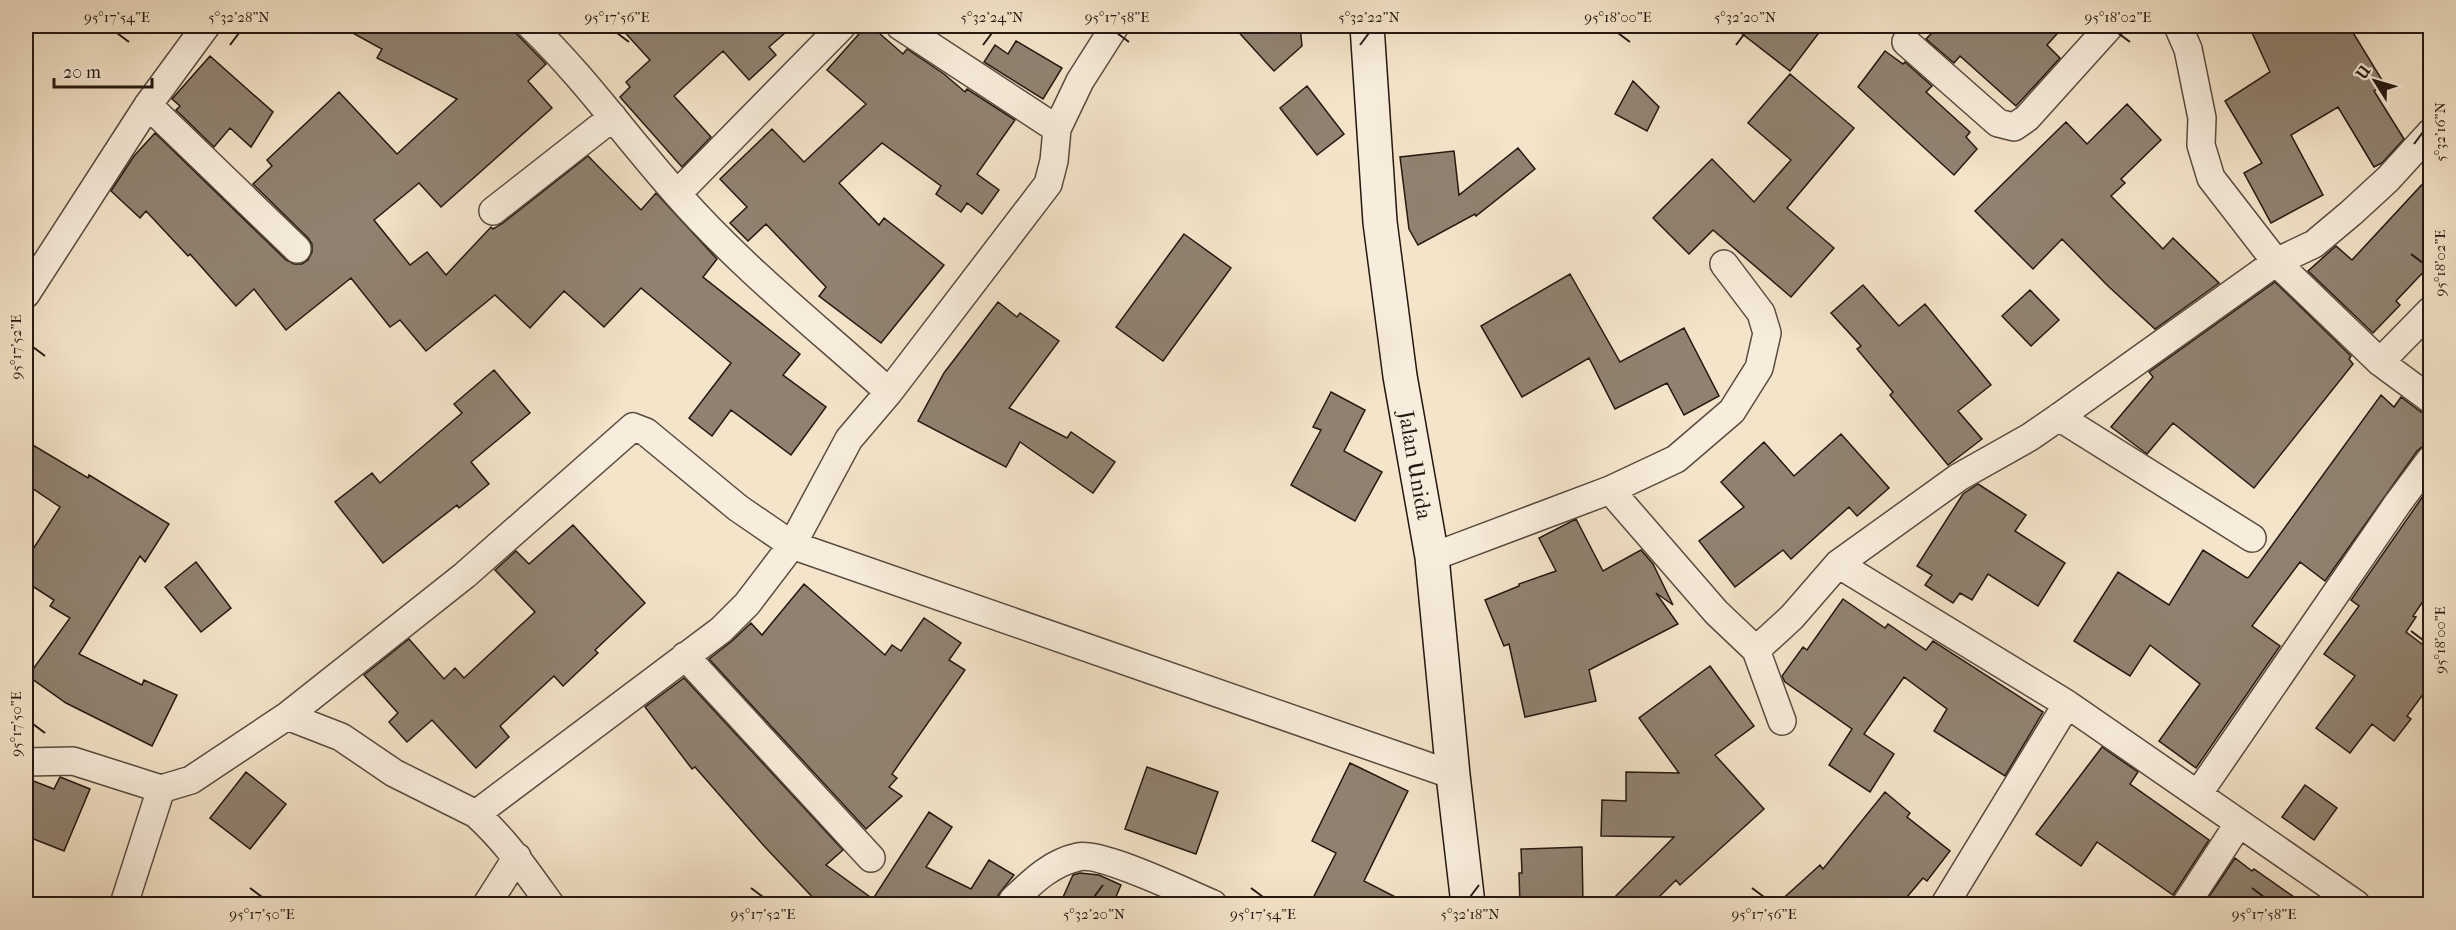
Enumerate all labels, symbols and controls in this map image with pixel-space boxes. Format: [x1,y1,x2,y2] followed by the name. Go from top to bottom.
[84,8,150,26] text: 95°17'54"E
[208,8,270,26] text: 5°32'28"N
[584,8,650,26] text: 95°17'56"E
[961,8,1024,26] text: 5°32'24"N
[1085,8,1149,26] text: 95°17'58"E
[1338,8,1400,26] text: 5°32'22"N
[1584,8,1652,26] text: 95°18'00"E
[1714,8,1777,26] text: 5°32'20"N
[2085,8,2151,26] text: 95°18'02"E
[54,51,152,89] scale bar
[2345,51,2405,111] north arrow
[2351,61,2375,84] text: U
[63,62,101,83] text: 20 m
[2431,102,2449,162] text: 5°32'16"N
[2431,230,2449,296] text: 95°18'02"E
[7,315,25,379] text: 95°17'52"E
[1392,407,1438,522] street label: Jalan Unida
[2431,606,2449,674] text: 95°18'00"E
[7,691,25,757] text: 95°17'50"E
[229,905,295,923] text: 95°17'50"E
[731,905,795,923] text: 95°17'52"E
[1063,905,1126,923] text: 5°32'20"N
[1230,905,1296,923] text: 95°17'54"E
[1440,905,1500,923] text: 5°32'18"N
[1731,905,1797,923] text: 95°17'56"E
[2232,905,2296,923] text: 95°17'58"E

